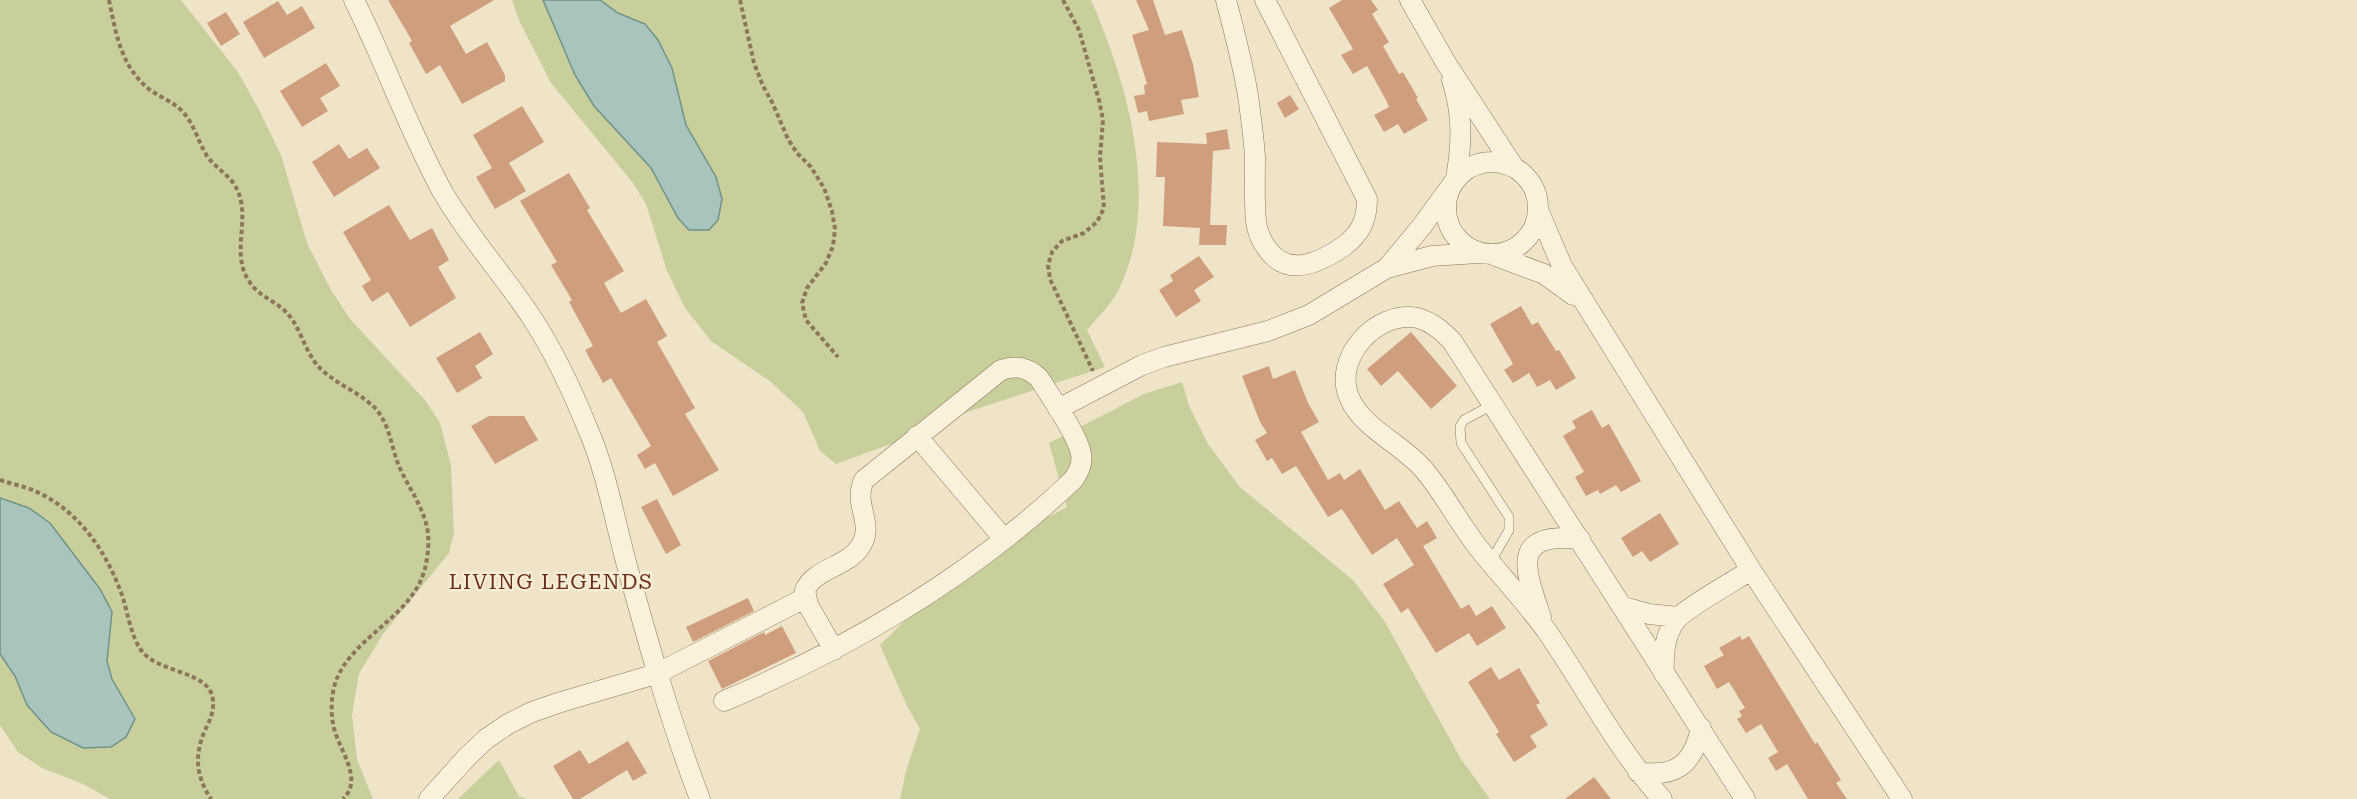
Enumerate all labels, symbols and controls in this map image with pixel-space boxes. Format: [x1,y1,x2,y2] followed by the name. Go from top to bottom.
[449,570,653,594] district label: LIVING LEGENDS

